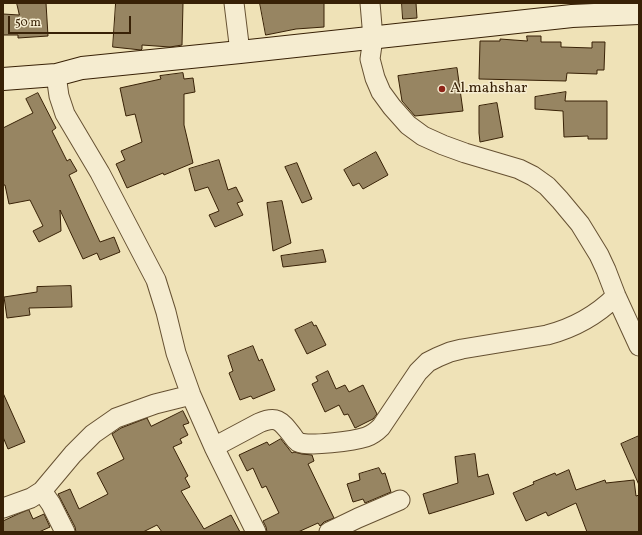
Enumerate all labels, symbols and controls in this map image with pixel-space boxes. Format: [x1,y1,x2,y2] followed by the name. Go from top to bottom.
[10,8,133,34] scale bar
[15,15,41,31] text: 50 m
[450,80,527,98] place label: Al.mahshar
[437,84,447,94] marker: Al.mahshar

